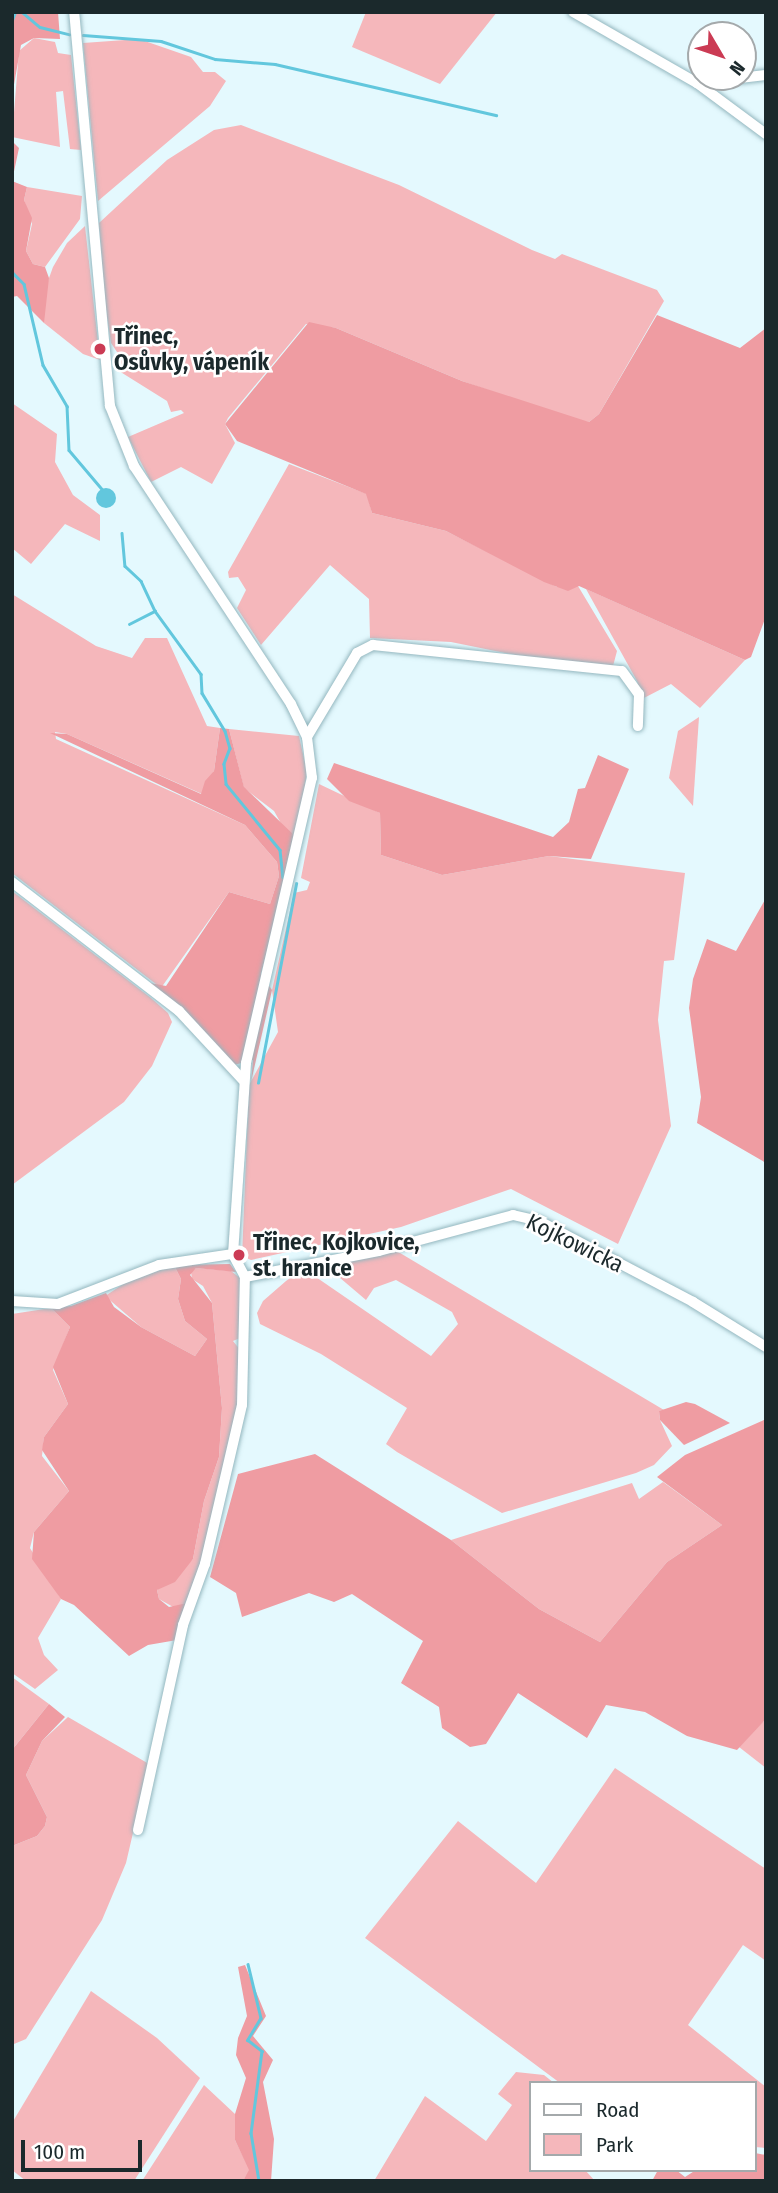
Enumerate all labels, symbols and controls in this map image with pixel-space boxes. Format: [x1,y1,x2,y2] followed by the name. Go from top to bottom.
[687,21,757,91] north arrow
[725,57,750,80] text: N
[114,322,269,376] place label: Třinec, Osůvky, vápeník
[92,341,108,357] marker: Třinec, Osůvky, vápeník
[522,1208,628,1278] street label: Kojkowicka
[253,1228,420,1282] place label: Třinec, Kojkovice, st. hranice
[231,1247,247,1263] marker: Třinec, Kojkovice, st. hranice
[530,2081,757,2172] legend
[596,2097,640,2123] text: Road
[24,2126,145,2170] scale bar
[596,2132,633,2158] text: Park
[34,2139,85,2165] text: 100 m

